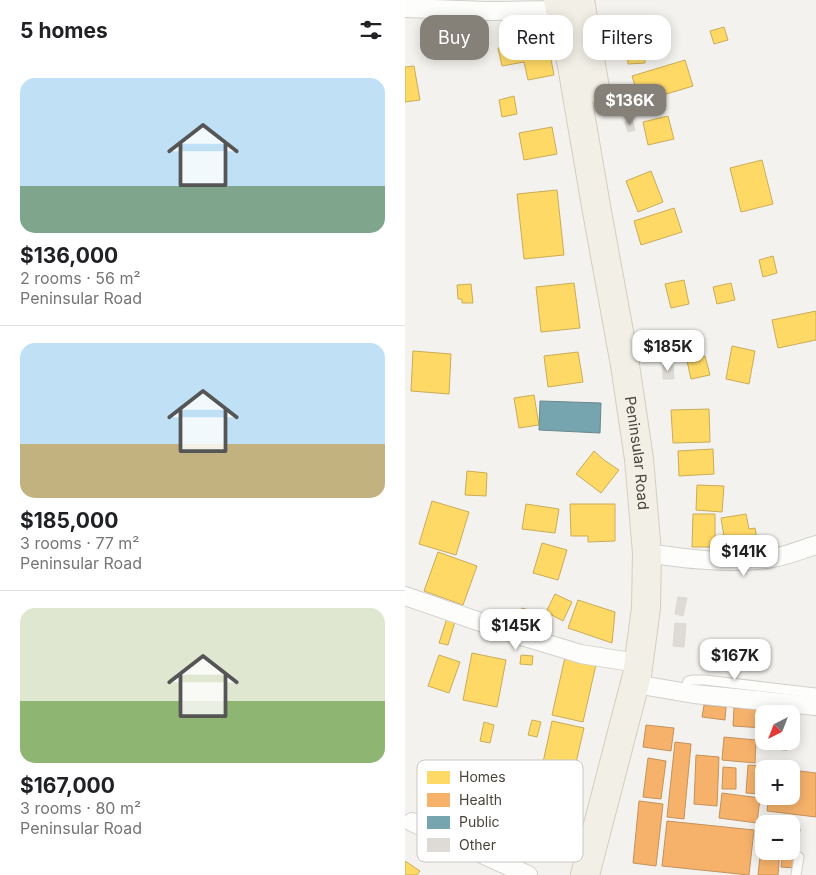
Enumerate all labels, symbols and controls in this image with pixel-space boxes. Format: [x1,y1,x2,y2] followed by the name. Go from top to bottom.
[420,15,489,60] chip: Buy
[499,15,573,60] chip: Rent
[583,15,671,60] chip: Filters
[357,16,385,44] icon: filters
[20,18,108,43] text: 5 homes
[595,84,665,126] pin: $136K
[605,90,655,110] text: $136K
[158,110,248,200] icon: home
[20,243,118,268] text: $136,000
[20,268,141,288] text: 2 rooms · 56 m²
[20,288,142,308] text: Peninsular Road
[633,330,703,372] pin: $185K
[643,336,693,356] text: $185K
[158,376,248,466] icon: home
[621,395,653,511] street label: Peninsular Road
[20,508,118,533] text: $185,000
[20,533,139,553] text: 3 rooms · 77 m²
[709,534,779,577] pin: $141K
[721,541,767,561] text: $141K
[20,553,142,573] text: Peninsular Road
[481,608,551,651] pin: $145K
[491,615,541,635] text: $145K
[700,638,770,681] pin: $167K
[158,641,248,731] icon: home
[711,645,759,665] text: $167K
[755,705,800,750] north arrow
[755,705,800,860] map controls
[417,760,583,862] legend
[755,760,800,805] button: +
[459,768,506,785] text: Homes
[20,773,115,798] text: $167,000
[459,791,502,808] text: Health
[20,798,141,818] text: 3 rooms · 80 m²
[459,813,500,830] text: Public
[755,815,800,860] button: −
[20,818,142,838] text: Peninsular Road
[459,836,496,853] text: Other

